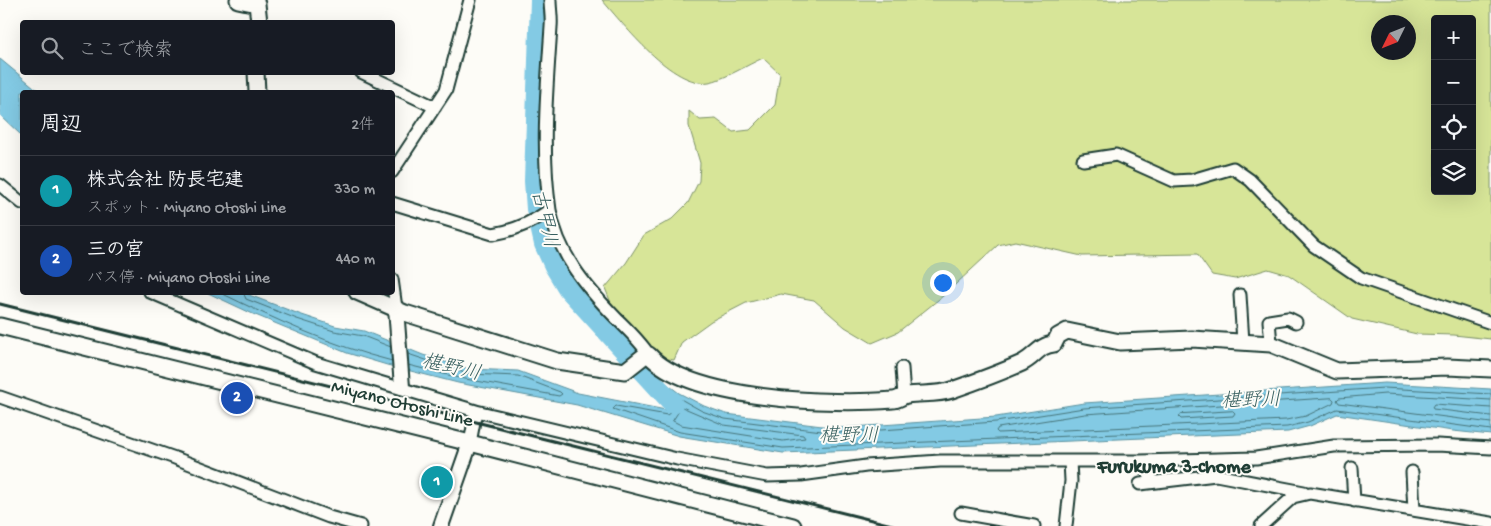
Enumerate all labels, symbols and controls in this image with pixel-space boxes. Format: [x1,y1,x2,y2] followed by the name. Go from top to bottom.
[1371,15,1416,60] north arrow
[1431,15,1476,195] map controls
[1431,15,1476,60] button: +
[20,20,395,75] search box
[38,34,66,62] icon: search
[78,40,173,63] text: ここで検索
[1431,60,1476,105] button: −
[1431,105,1476,150] button: locate
[40,114,82,139] text: 周辺
[351,117,375,136] text: 2件
[1431,150,1476,195] button: layers
[87,170,244,193] text: 株式会社 防長宅建
[53,181,59,200] text: 1
[334,181,375,200] text: 330 m
[525,187,562,251] water label: 古甲川
[87,200,286,219] text: スポット · Miyano Otoshi Line
[87,240,144,263] text: 三の宮
[52,251,60,270] text: 2
[336,251,375,270] text: 440 m
[87,270,270,289] text: バス停 · Miyano Otoshi Line
[930,270,956,296] your location
[419,350,483,387] water label: 椹野川
[329,376,475,434] street label: Miyano Otoshi Line
[221,379,253,417] pin: 2
[1221,388,1281,415] water label: 椹野川
[819,425,879,449] water label: 椹野川
[1096,457,1251,480] district label: Furukuma 3-chome
[421,463,453,501] pin: 1

